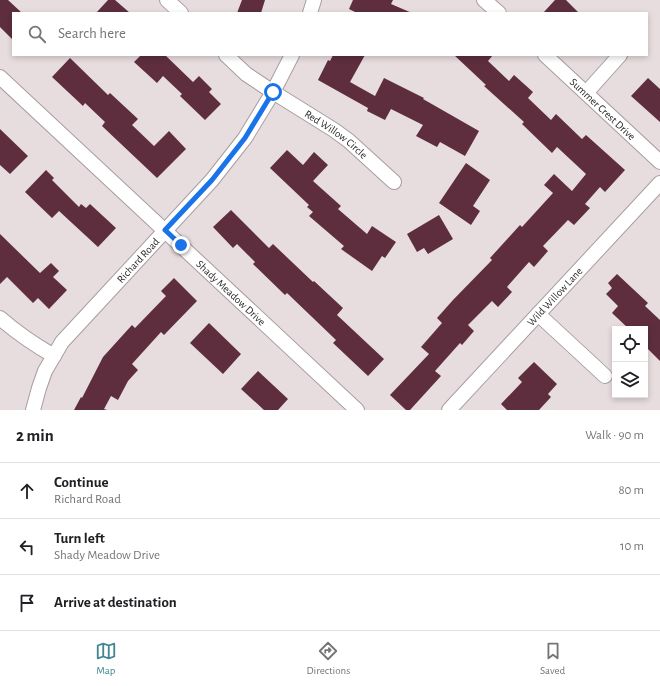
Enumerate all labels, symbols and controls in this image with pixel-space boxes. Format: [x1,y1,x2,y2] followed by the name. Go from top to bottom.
[12,12,648,56] search box
[26,23,48,45] icon: search
[58,26,126,41] text: Search here
[568,76,637,142] street label: Summer Crest Drive
[264,83,282,101] route start
[303,108,369,161] street label: Red Willow Circle
[115,236,162,285] street label: Richard Road
[172,236,190,254] route end
[194,258,267,328] street label: Shady Meadow Drive
[525,265,585,328] street label: Wild Willow Lane
[612,326,648,398] map controls
[612,326,648,362] button: locate
[612,362,648,398] button: layers
[16,427,54,444] text: 2 min
[585,429,644,442] text: Walk · 90 m
[54,475,109,490] text: Continue
[16,480,38,502] icon: ahead
[618,484,644,497] text: 80 m
[54,493,121,506] text: Richard Road
[54,531,105,546] text: Turn left
[16,536,38,558] icon: left
[620,540,644,553] text: 10 m
[54,549,160,562] text: Shady Meadow Drive
[16,592,38,614] icon: arrive
[54,595,177,610] text: Arrive at destination
[95,640,117,677] tab: Map
[306,640,350,677] tab: Directions
[540,640,565,677] tab: Saved

